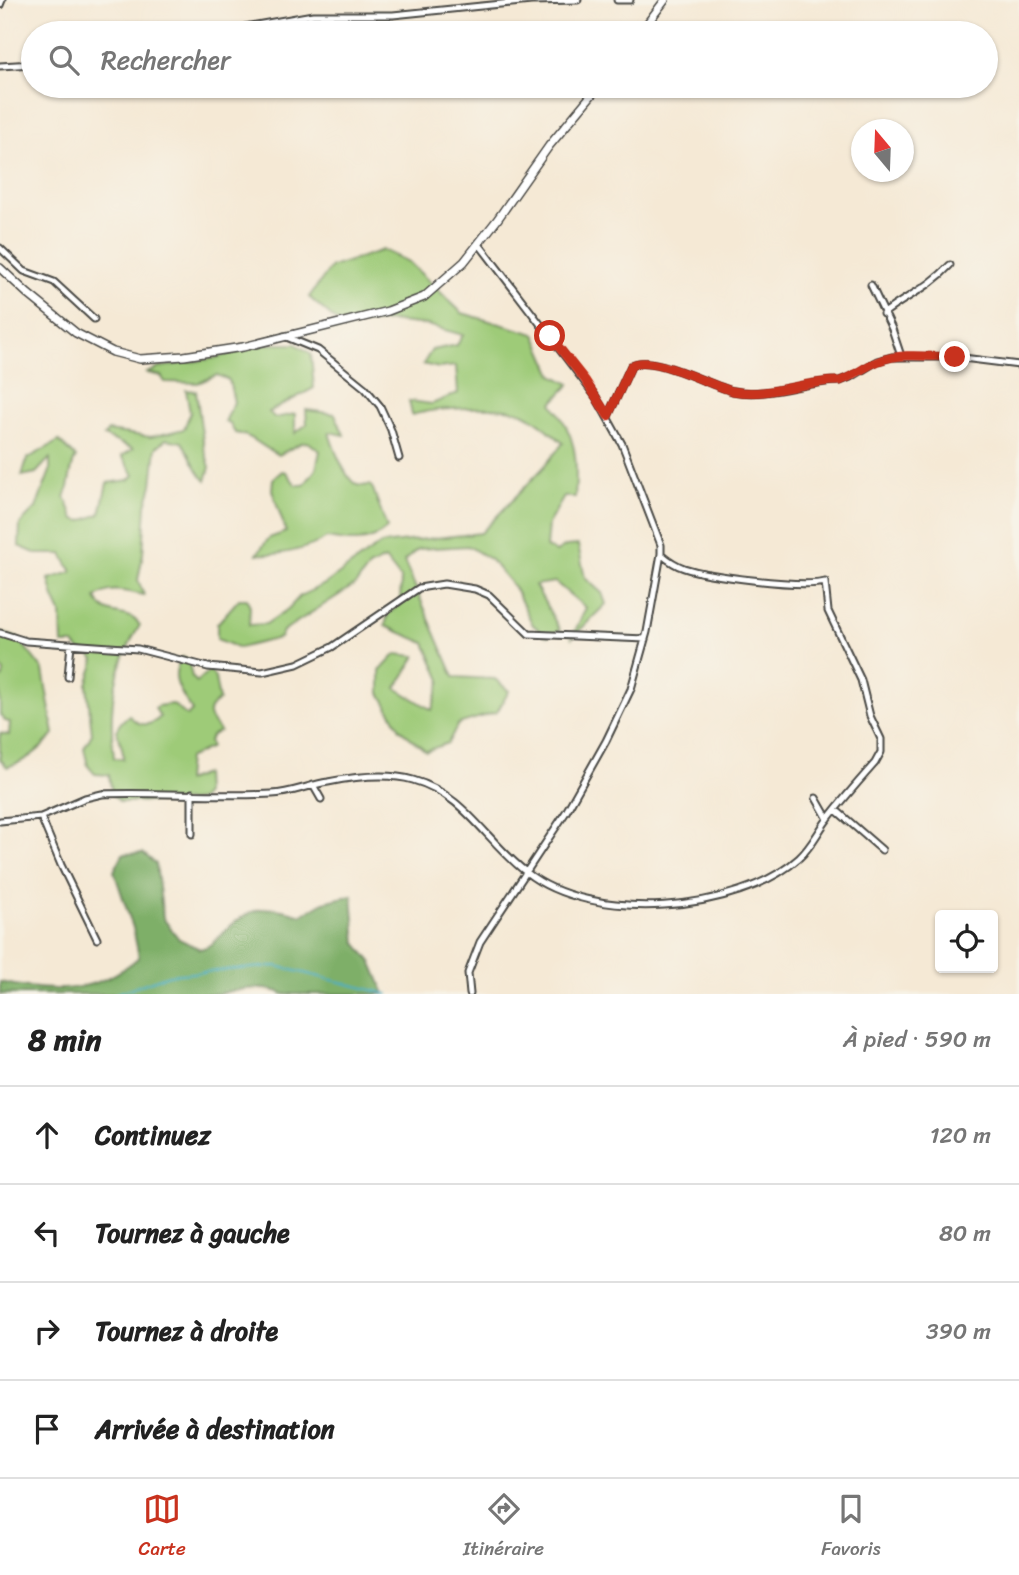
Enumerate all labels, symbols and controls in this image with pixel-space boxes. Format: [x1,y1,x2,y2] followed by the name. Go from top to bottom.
[21,21,998,98] search box
[101,37,231,83] text: Rechercher
[45,41,83,79] icon: search
[851,119,914,182] north arrow
[534,320,565,351] route start
[939,341,970,372] route end
[935,910,998,973] map controls
[935,910,998,973] button: locate
[28,1013,101,1067] text: 8 min
[843,1019,991,1060] text: À pied · 590 m
[95,1112,211,1158] text: Continuez
[930,1115,991,1156] text: 120 m
[28,1116,66,1154] icon: ahead
[95,1210,290,1256] text: Tournez à gauche
[939,1213,991,1254] text: 80 m
[28,1214,66,1252] icon: left
[95,1308,278,1354] text: Tournez à droite
[926,1311,991,1352] text: 390 m
[28,1312,66,1350] icon: right
[95,1406,335,1452] text: Arrivée à destination
[28,1410,66,1448] icon: arrive
[139,1490,186,1565] tab: Carte
[463,1490,544,1565] tab: Itinéraire
[821,1490,880,1565] tab: Favoris

